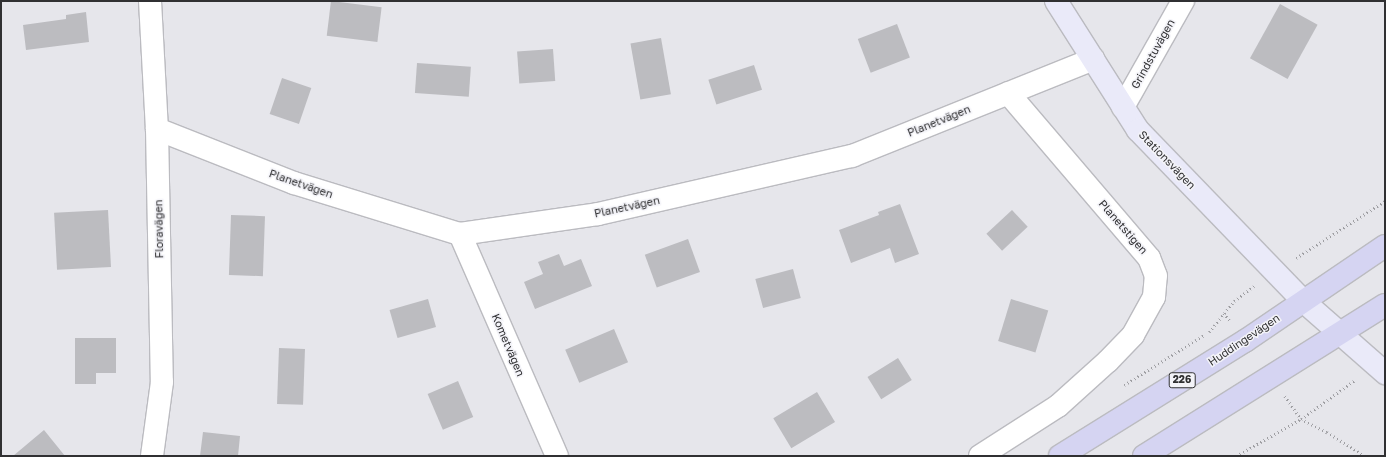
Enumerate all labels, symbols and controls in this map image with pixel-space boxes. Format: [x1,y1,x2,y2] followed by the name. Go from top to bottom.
[1128,17,1178,91] street label: Grindstuvägen
[906,102,972,140] street label: Planetvägen
[1136,128,1198,192] street label: Stationsvägen
[267,167,335,201] street label: Planetvägen
[593,194,661,220] street label: Planetvägen
[1096,197,1150,257] street label: Planetstigen
[152,199,166,259] street label: Floravägen
[1206,311,1282,369] street label: Huddingevägen
[489,312,527,378] street label: Kometvägen
[1168,372,1196,388] road number: 226

